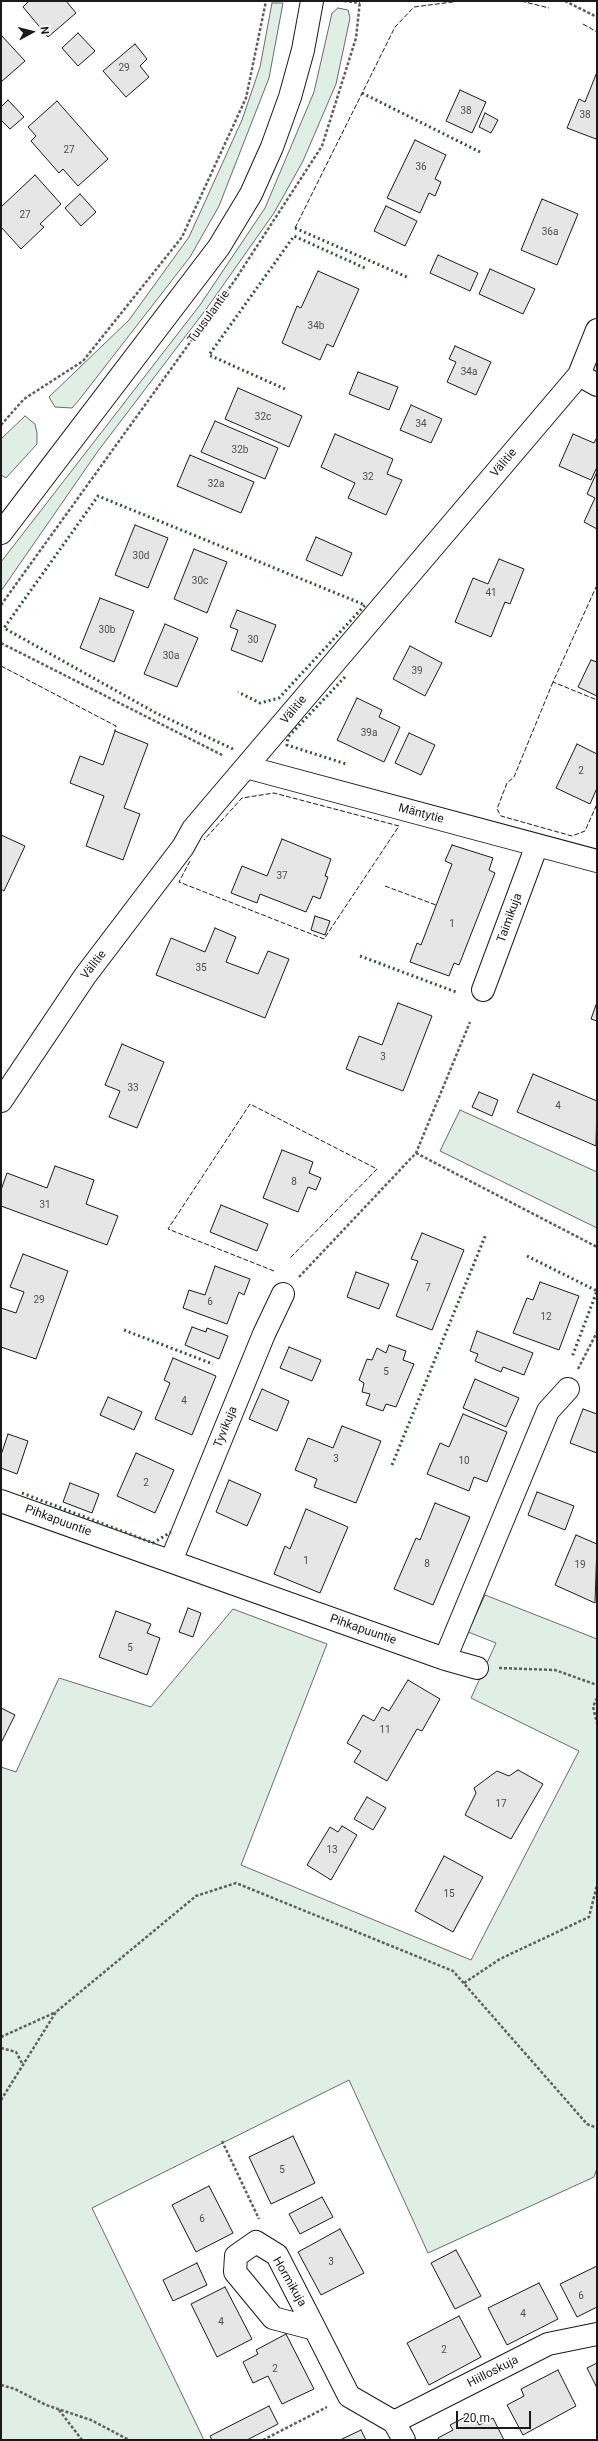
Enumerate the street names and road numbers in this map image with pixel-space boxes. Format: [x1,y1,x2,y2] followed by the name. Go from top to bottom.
[185,288,233,346] street label: Tuusulantie
[488,446,520,480] street label: Välitie
[278,693,310,727] street label: Välitie
[397,801,445,827] street label: Mäntytie
[494,891,526,945] street label: Taimikuja
[78,948,110,982] street label: Välitie
[211,1404,241,1450] street label: Tyvikuja
[23,1502,93,1540] street label: Pihkapuuntie
[328,1612,398,1648] street label: Pihkapuuntie
[269,2255,309,2309] street label: Hormikuja
[465,2353,521,2391] street label: Hiilloskuja

